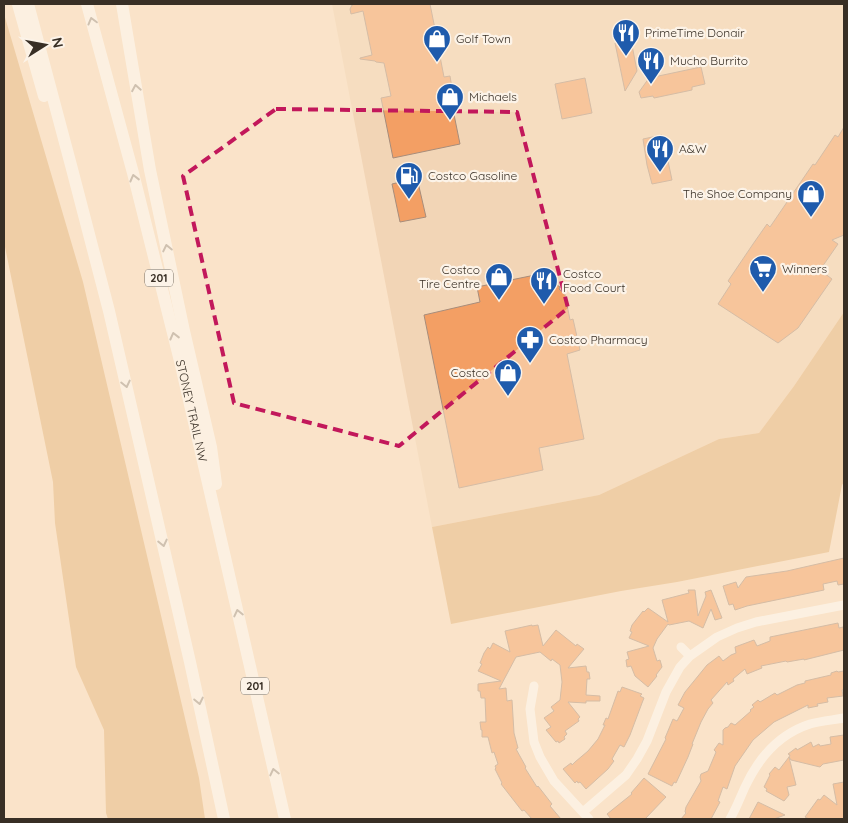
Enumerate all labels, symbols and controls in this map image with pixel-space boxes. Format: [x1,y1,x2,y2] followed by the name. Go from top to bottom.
[87,17,97,26] one-way arrow
[611,18,641,57] restaurant icon: PrimeTime Donair
[20,20,70,70] north arrow
[422,24,452,63] shop icon: Golf Town
[645,25,745,40] place label: PrimeTime Donair
[456,31,511,46] place label: Golf Town
[48,36,68,49] text: N
[636,46,666,85] restaurant icon: Mucho Burrito
[670,53,748,68] place label: Mucho Burrito
[435,82,465,121] shop icon: Michaels
[132,84,142,93] one-way arrow
[469,89,517,104] place label: Michaels
[645,134,675,173] restaurant icon: A&W
[679,141,707,156] place label: A&W
[394,161,424,200] fuel station icon: Costco Gasoline
[428,168,517,183] place label: Costco Gasoline
[129,173,140,182] one-way arrow
[796,179,826,218] shop icon: The Shoe Company
[683,186,792,201] place label: The Shoe Company
[162,243,172,252] one-way arrow
[748,254,778,293] supermarket icon: Winners
[782,261,827,276] place label: Winners
[419,262,480,291] place label: Costco Tire Centre
[484,262,514,301] shop icon: Costco Tire Centre
[529,266,559,305] restaurant icon: Costco Food Court
[563,266,625,295] place label: Costco Food Court
[145,270,173,286] road number: 201
[515,325,545,364] pharmacy icon: Costco Pharmacy
[169,332,179,340] one-way arrow
[549,332,648,347] place label: Costco Pharmacy
[173,358,211,464] street label: STONEY TRAIL NW
[493,358,523,397] shop icon: Costco
[451,365,489,380] place label: Costco
[120,380,131,389] one-way arrow
[157,538,168,547] one-way arrow
[234,609,244,618] one-way arrow
[241,678,269,694] road number: 201
[193,697,204,706] one-way arrow
[269,767,280,776] one-way arrow

